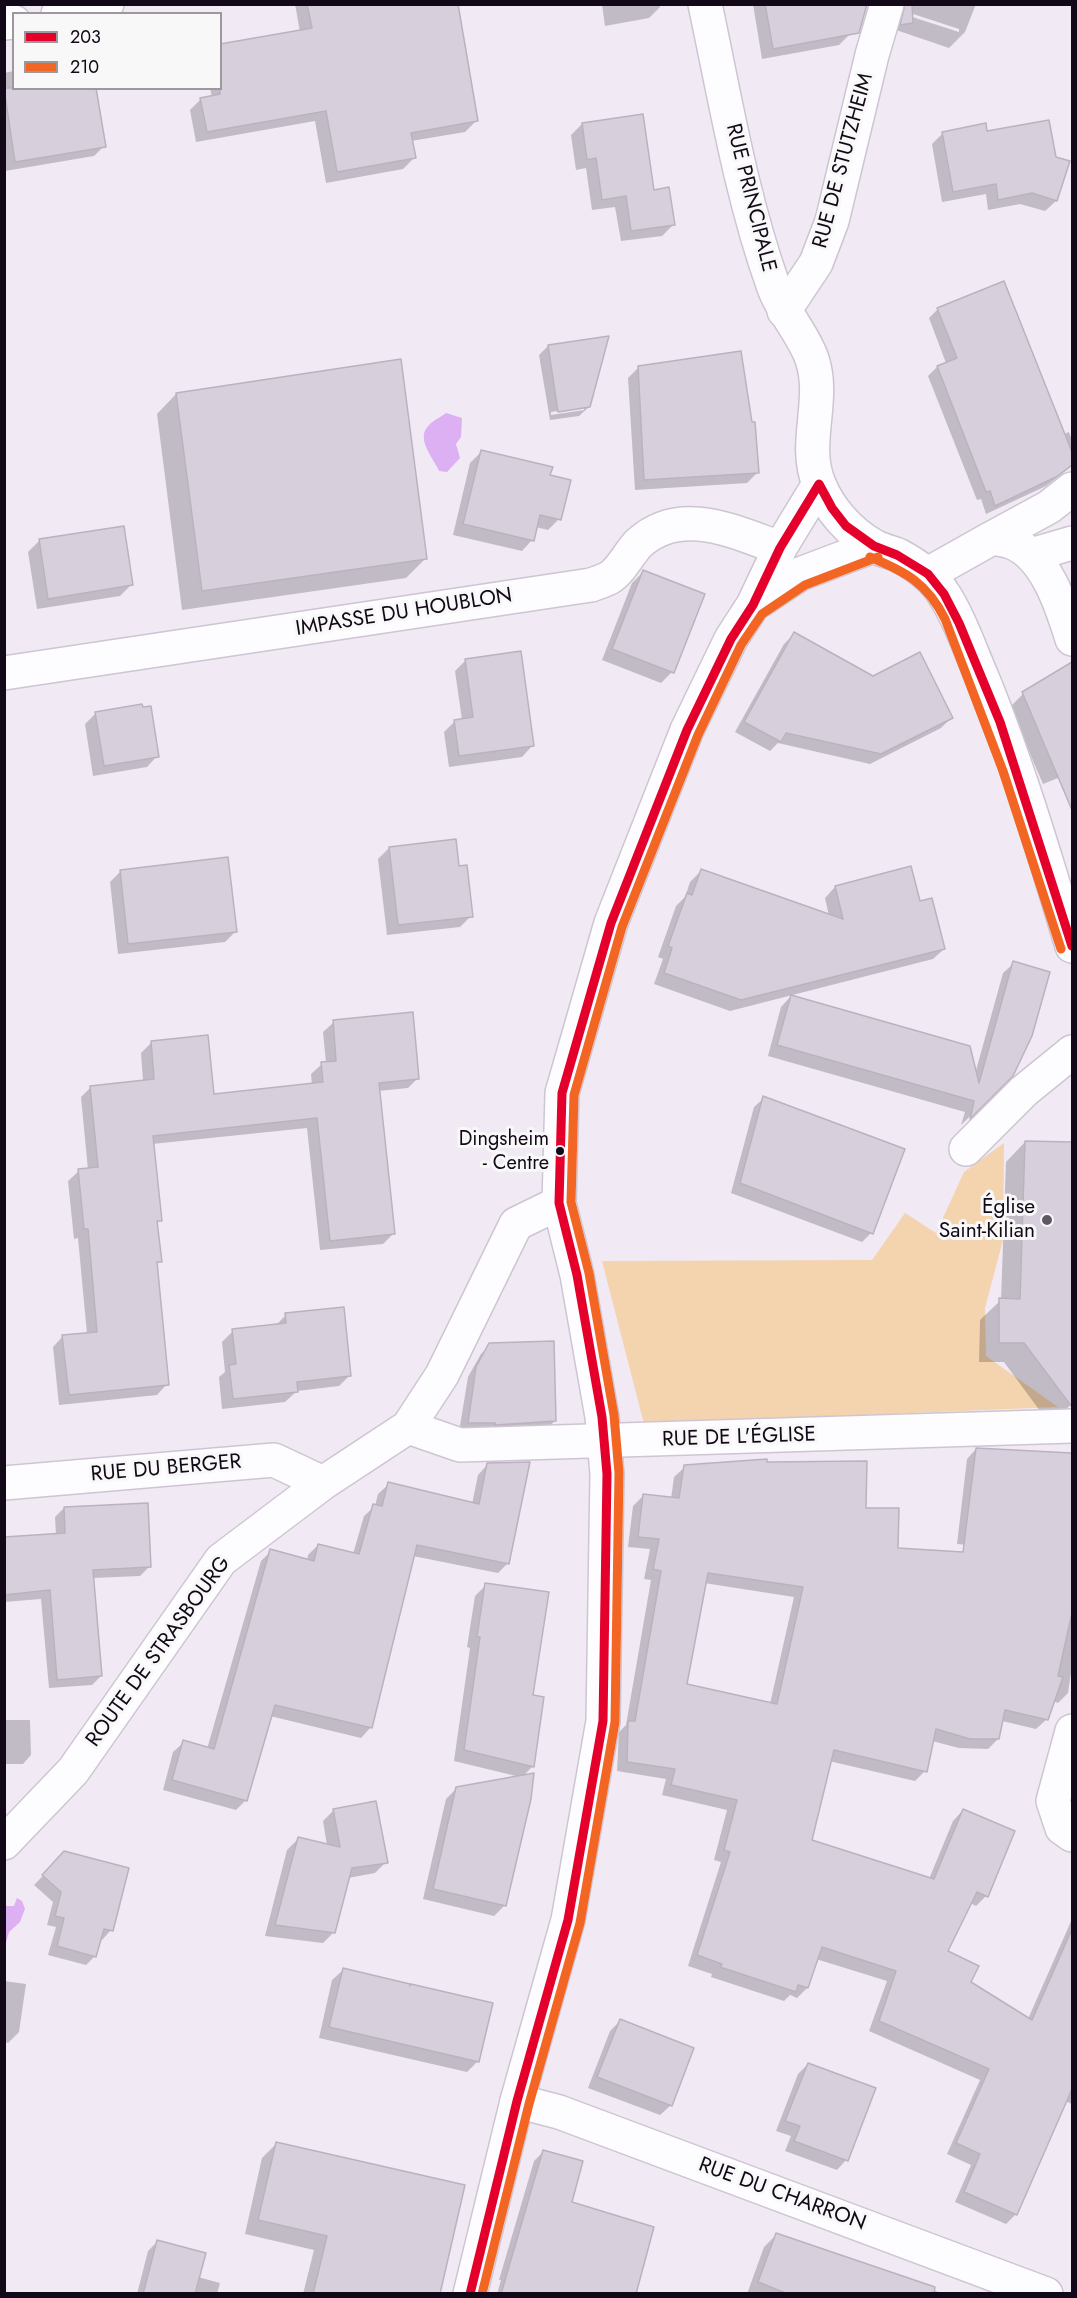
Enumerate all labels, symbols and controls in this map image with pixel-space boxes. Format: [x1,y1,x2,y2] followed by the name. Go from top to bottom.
[12,12,222,90] legend
[70,24,101,50] text: 203
[70,54,99,80] text: 210
[809,71,879,251] street label: RUE DE STUTZHEIM
[719,121,781,275] street label: RUE PRINCIPALE
[294,583,514,643] street label: IMPASSE DU HOUBLON
[459,1128,549,1175] place label: Dingsheim - Centre
[554,1145,566,1157] marker: Dingsheim - Centre
[939,1195,1035,1245] place label: Église Saint-Kilian
[1040,1213,1054,1227] marker: Église Saint-Kilian
[662,1423,816,1453] street label: RUE DE L'ÉGLISE
[90,1450,242,1488] street label: RUE DU BERGER
[81,1552,237,1752] street label: ROUTE DE STRASBOURG
[695,2153,869,2237] street label: RUE DU CHARRON

